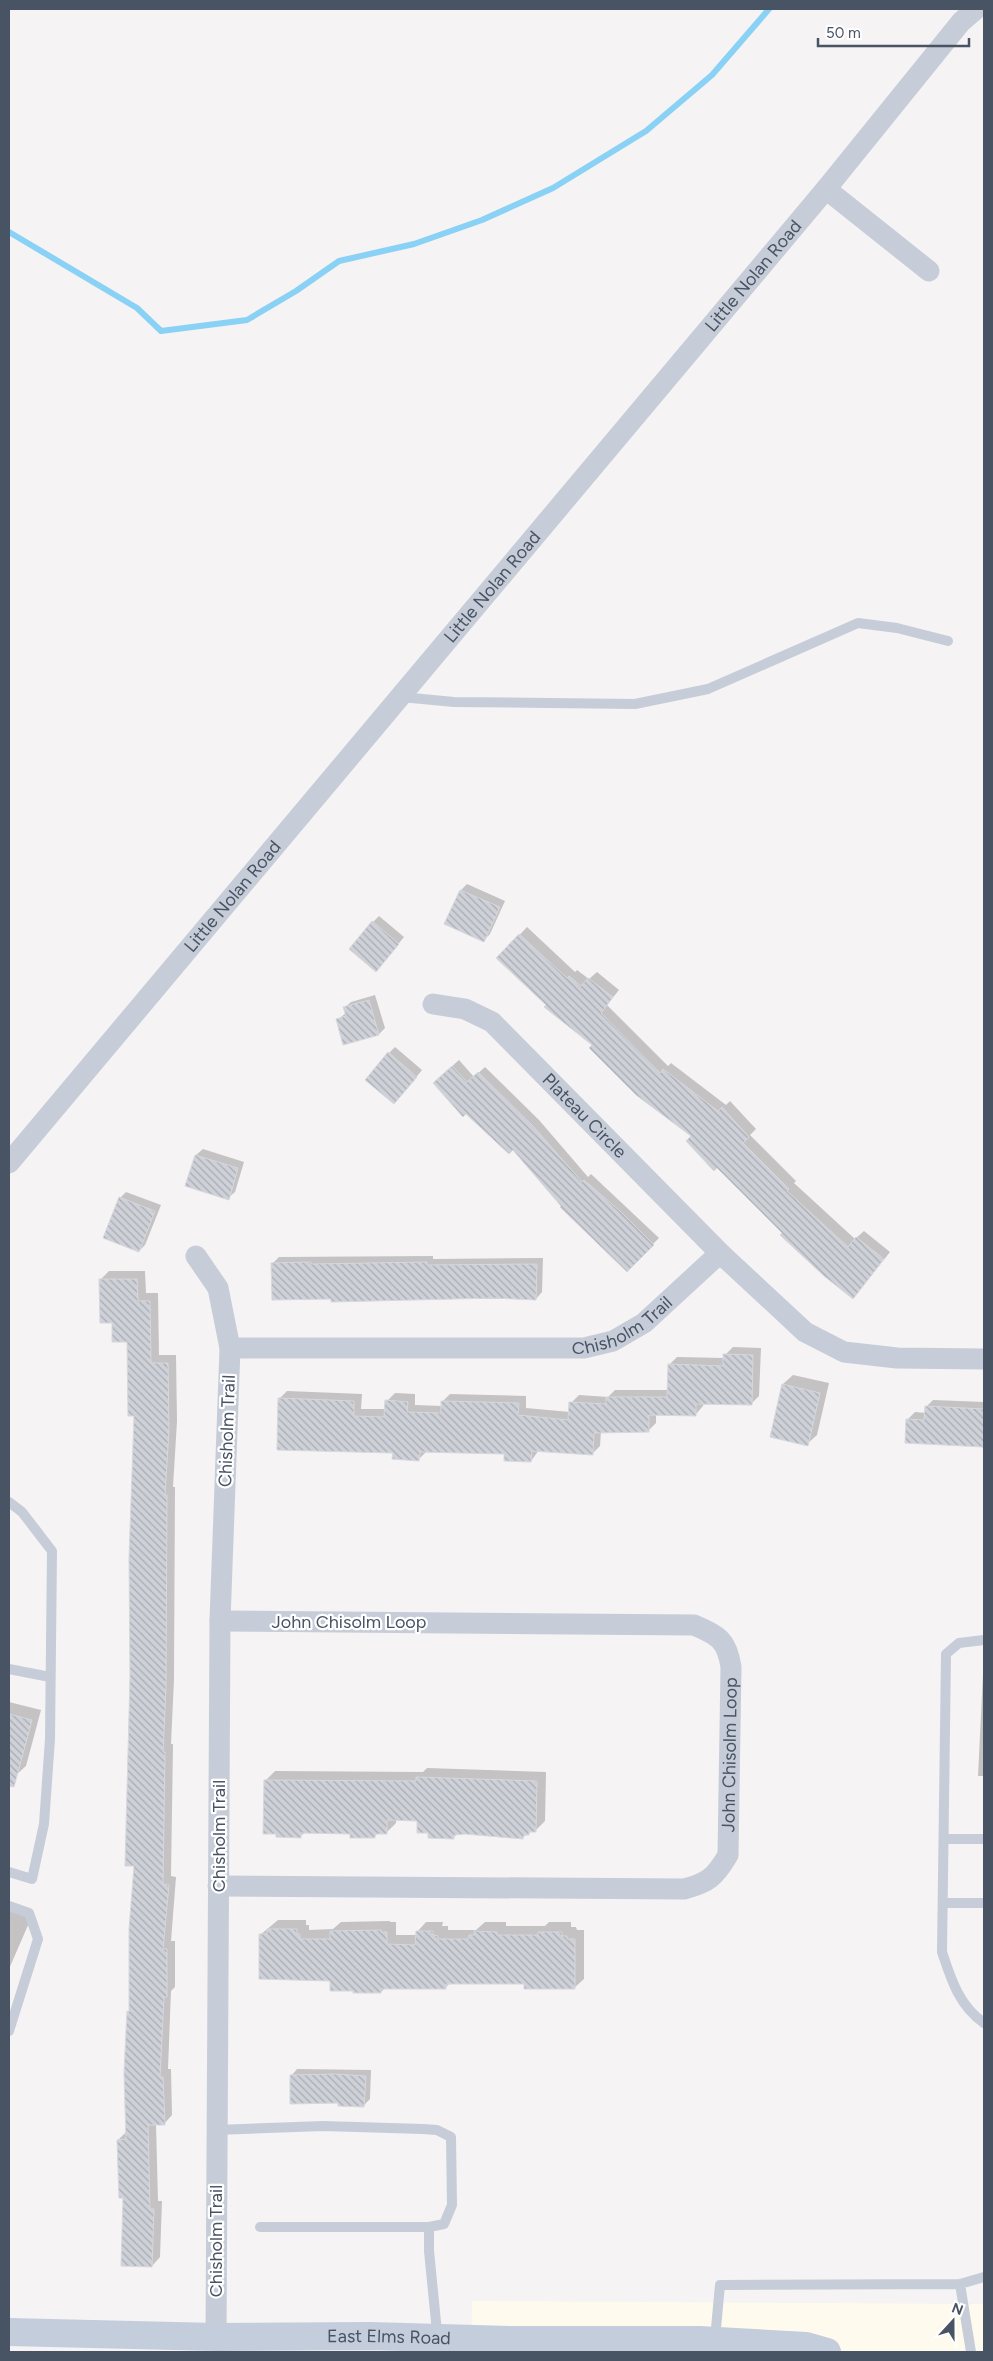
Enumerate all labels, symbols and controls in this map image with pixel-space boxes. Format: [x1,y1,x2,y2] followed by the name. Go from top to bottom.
[818,15,969,47] scale bar
[826,24,861,42] text: 50 m
[700,215,806,336] street label: Little Nolan Road
[439,527,545,647] street label: Little Nolan Road
[180,836,286,957] street label: Little Nolan Road
[538,1069,631,1163] street label: Plateau Circle
[572,1292,677,1359] street label: Chisholm Trail
[214,1375,240,1487] street label: Chisholm Trail
[272,1611,426,1633] street label: John Chisolm Loop
[717,1677,742,1833] street label: John Chisolm Loop
[208,1780,230,1892] street label: Chisholm Trail
[205,2185,227,2297] street label: Chisholm Trail
[928,2296,978,2346] north arrow
[949,2299,966,2319] text: N
[327,2325,451,2349] street label: East Elms Road

